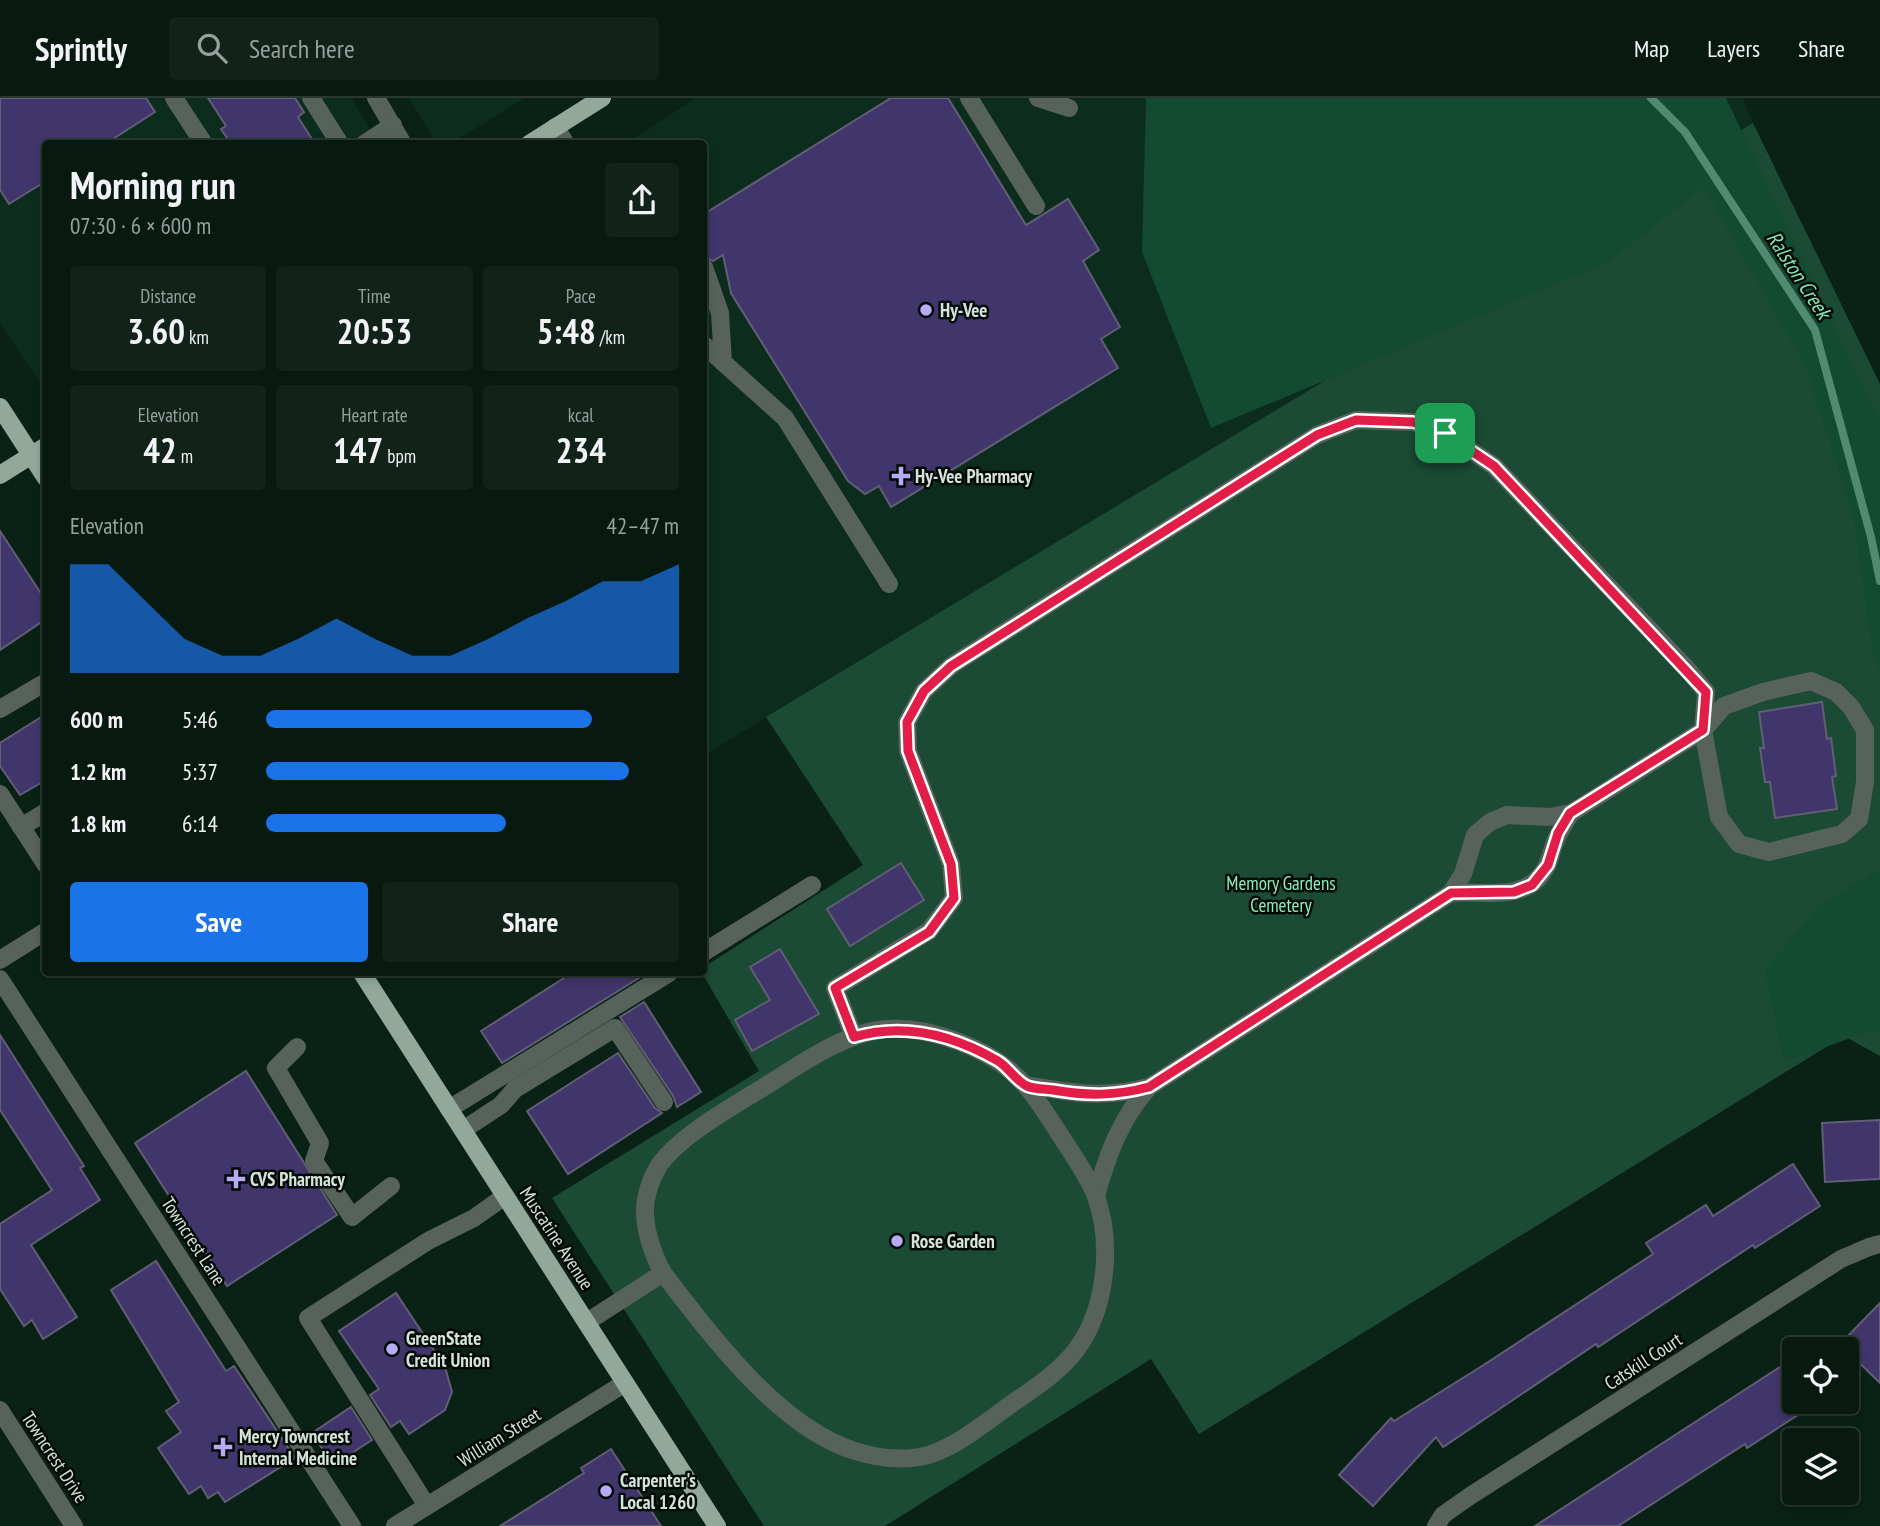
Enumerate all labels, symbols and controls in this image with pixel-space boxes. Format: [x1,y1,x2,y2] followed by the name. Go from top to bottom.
[169,17,659,80] search box
[35,27,127,70] text: Sprintly
[193,29,231,67] icon: search
[249,32,355,65] text: Search here
[1634,33,1669,64] text: Map
[1707,33,1760,64] text: Layers
[1798,33,1845,64] text: Share
[70,160,236,209] text: Morning run
[605,163,679,237] button: share
[70,211,211,240] text: 07:30 · 6 × 600 m
[1761,226,1839,326] water label: Ralston Creek
[140,284,196,308] text: Distance
[358,284,391,308] text: Time
[566,284,596,308] text: Pace
[940,298,988,322] place label: Hy-Vee
[918,302,934,318] marker: Hy-Vee
[127,308,185,354] text: 3.60
[337,308,412,354] text: 20:53
[537,308,596,354] text: 5:48
[185,325,209,349] text: km
[596,325,625,349] text: /km
[138,403,199,427] text: Elevation
[341,403,408,427] text: Heart rate
[568,403,594,427] text: kcal
[1415,403,1475,463] pin
[1426,414,1464,452] icon: arrive
[143,427,177,473] text: 42
[333,427,383,473] text: 147
[556,427,606,473] text: 234
[177,444,193,468] text: m
[383,444,416,468] text: bpm
[915,464,1032,488] place label: Hy-Vee Pharmacy
[893,468,909,484] marker: Hy-Vee Pharmacy
[70,511,144,540] text: Elevation
[607,511,679,540] text: 42–47 m
[70,705,123,734] text: 600 m
[182,705,218,734] text: 5:46
[70,757,126,786] text: 1.2 km
[182,757,218,786] text: 5:37
[70,809,126,838] text: 1.8 km
[182,809,218,838] text: 6:14
[1226,871,1336,917] park label: Memory Gardens Cemetery
[70,882,368,962] button: Save
[382,882,679,962] button: Share
[250,1167,345,1191] place label: CVS Pharmacy
[228,1171,244,1187] marker: CVS Pharmacy
[515,1182,599,1294] street label: Muscatine Avenue
[156,1192,232,1290] street label: Towncrest Lane
[911,1229,995,1253] place label: Rose Garden
[889,1233,905,1249] marker: Rose Garden
[406,1326,490,1372] place label: GreenState Credit Union
[1600,1327,1687,1395] street label: Catskill Court
[1782,1337,1859,1505] map controls
[1782,1337,1859,1414] button: locate
[384,1341,400,1357] marker: GreenState Credit Union
[453,1402,546,1472] street label: William Street
[17,1407,94,1507] street label: Towncrest Drive
[239,1424,357,1470] place label: Mercy Towncrest Internal Medicine
[1782,1428,1859,1505] button: layers
[213,1437,233,1457] marker: Mercy Towncrest Internal Medicine
[620,1468,696,1514] place label: Carpenter's Local 1260
[598,1483,614,1499] marker: Carpenter's Local 1260

